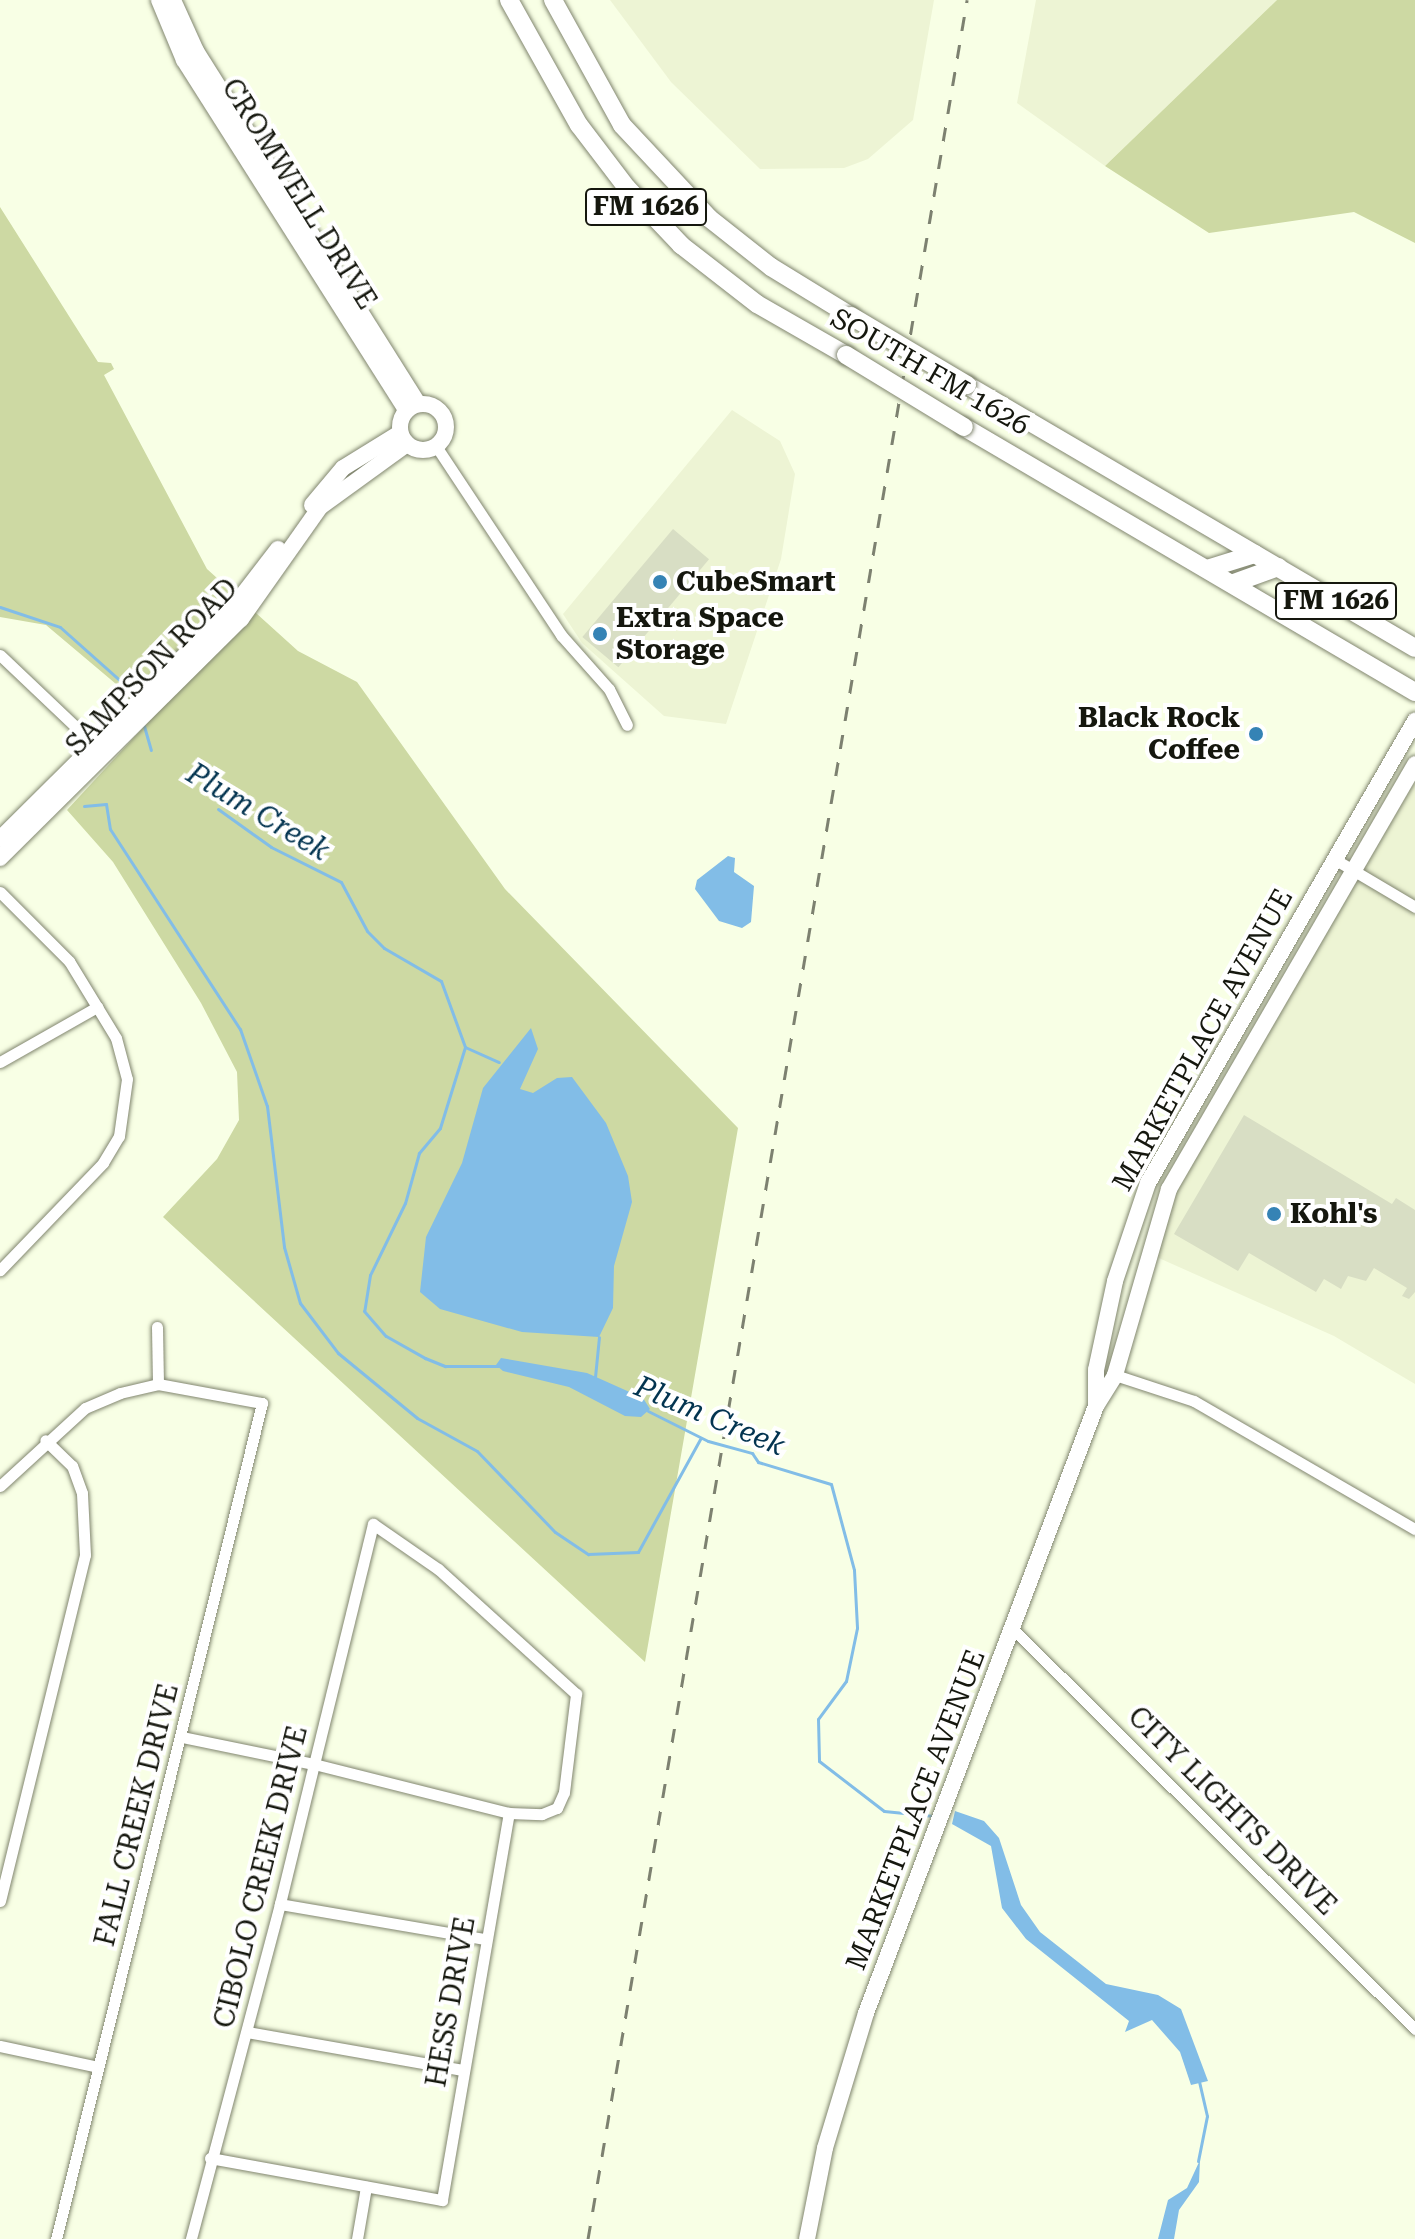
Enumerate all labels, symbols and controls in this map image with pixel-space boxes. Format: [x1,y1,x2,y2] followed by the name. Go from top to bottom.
[214,73,384,315] street label: CROMWELL DRIVE
[584,185,708,229] road number: FM 1626
[824,301,1036,443] street label: SOUTH FM 1626
[676,565,836,599] place label: CubeSmart
[59,572,245,762] street label: SAMPSON ROAD
[651,573,669,591] marker: CubeSmart
[1274,579,1398,623] road number: FM 1626
[616,601,784,667] place label: Extra Space Storage
[591,625,609,643] marker: Extra Space Storage
[1078,701,1240,767] place label: Black Rock Coffee
[1247,725,1265,743] marker: Black Rock Coffee
[180,755,336,869] water label: Plum Creek
[1106,883,1300,1197] street label: MARKETPLACE AVENUE
[1290,1197,1377,1231] place label: Kohl's
[1265,1205,1283,1223] marker: Kohl's
[629,1368,791,1464] water label: Plum Creek
[839,1645,993,1975] street label: MARKETPLACE AVENUE
[88,1680,186,1950] street label: FALL CREEK DRIVE
[1121,1700,1343,1922] street label: CITY LIGHTS DRIVE
[207,1722,315,2032] street label: CIBOLO CREEK DRIVE
[420,1914,482,2090] street label: HESS DRIVE

